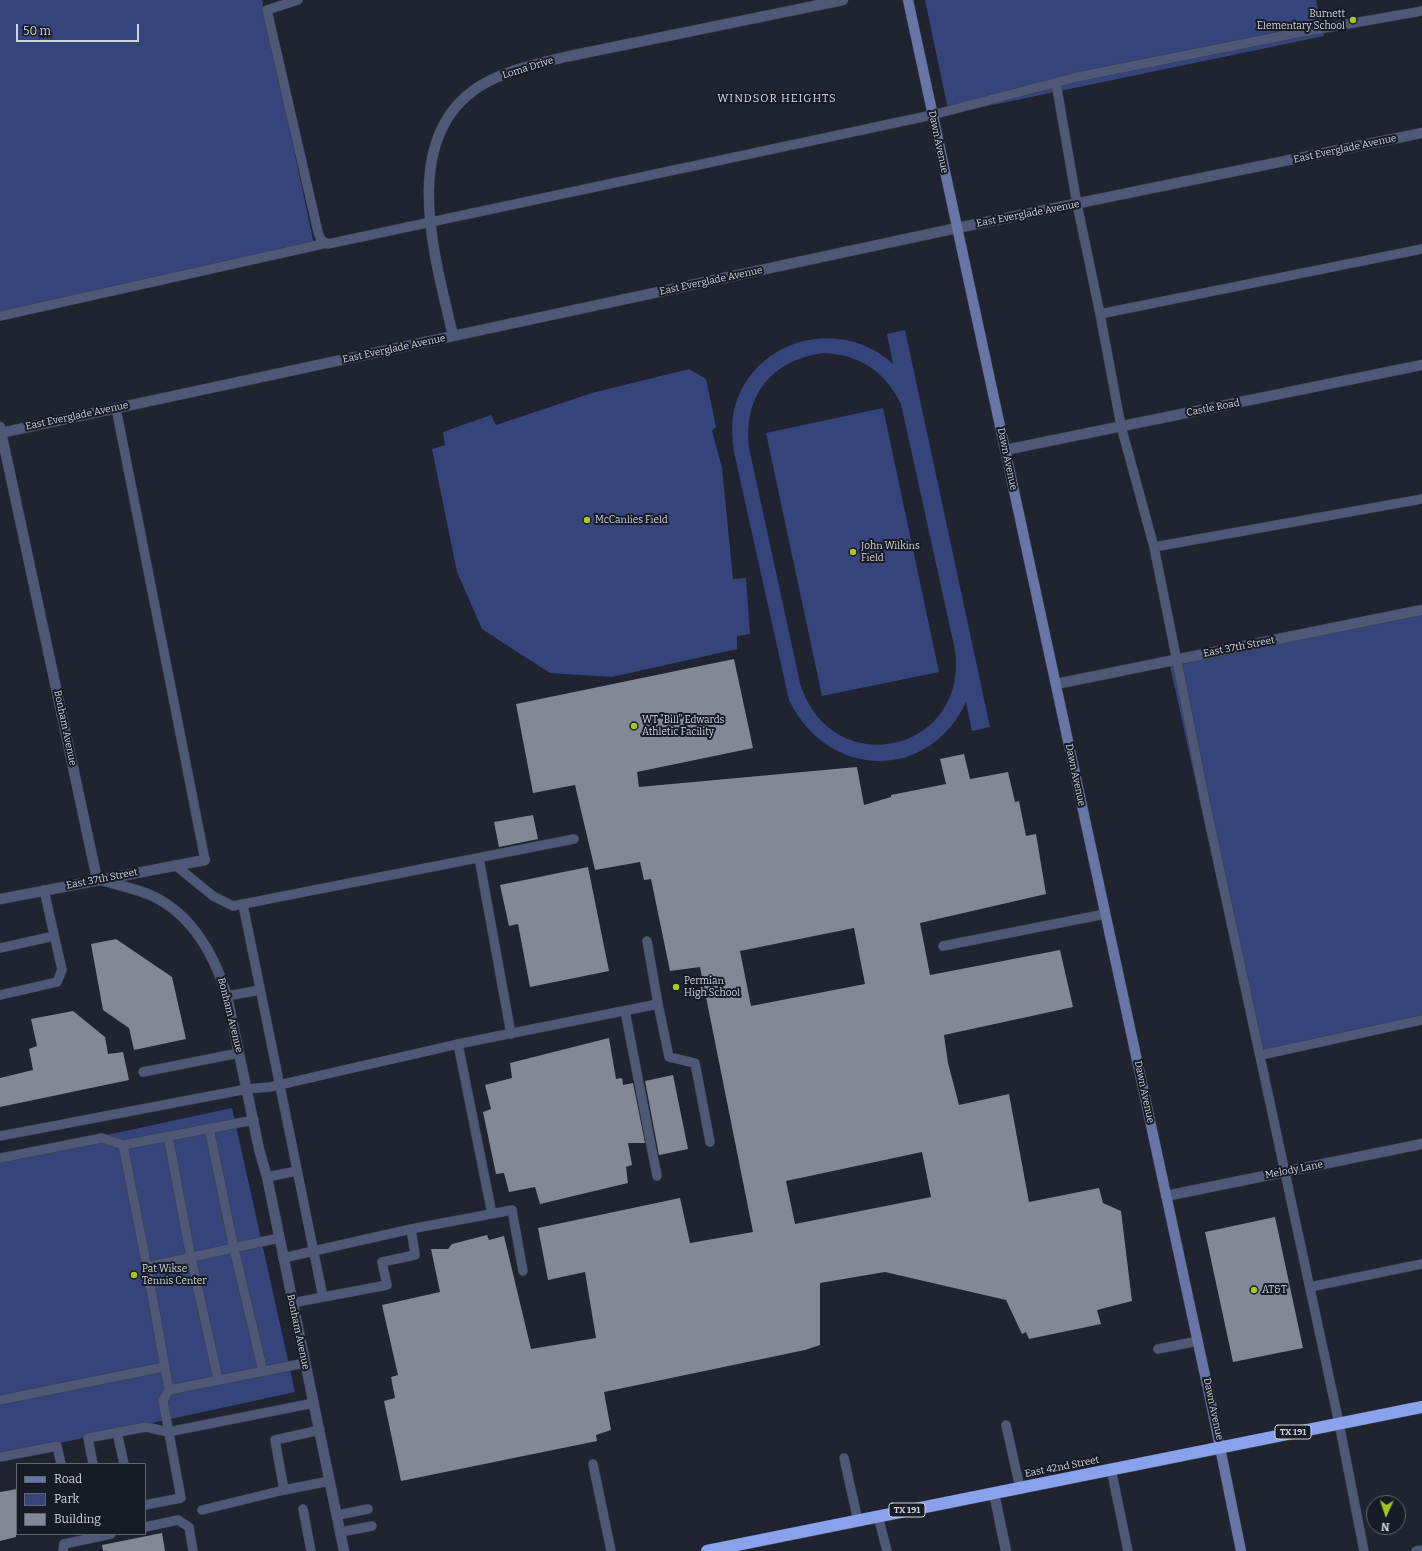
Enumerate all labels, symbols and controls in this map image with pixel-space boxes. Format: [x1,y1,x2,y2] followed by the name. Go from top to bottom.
[1257,8,1345,32] place label: Burnett Elementary School
[1348,15,1358,25] marker: Burnett Elementary School
[18,16,141,42] scale bar
[23,24,51,38] text: 50 m
[501,55,555,81] street label: Loma Drive
[717,92,837,106] district label: WINDSOR HEIGHTS
[926,110,950,174] street label: Dawn Avenue
[1293,132,1397,166] street label: East Everglade Avenue
[975,198,1081,230] street label: East Everglade Avenue
[659,264,763,298] street label: East Everglade Avenue
[342,332,446,366] street label: East Everglade Avenue
[1185,397,1241,419] street label: Castle Road
[25,399,129,433] street label: East Everglade Avenue
[995,427,1019,491] street label: Dawn Avenue
[595,514,668,526] place label: McCanlies Field
[582,515,592,525] marker: McCanlies Field
[861,540,920,564] place label: John Wilkins Field
[848,547,858,557] marker: John Wilkins Field
[1202,634,1276,660] street label: East 37th Street
[51,689,79,767] street label: Bonham Avenue
[642,714,724,738] place label: WT "Bill" Edwards Athletic Facility
[629,721,639,731] marker: WT "Bill" Edwards Athletic Facility
[1063,743,1087,807] street label: Dawn Avenue
[65,866,139,892] street label: East 37th Street
[684,975,740,998] place label: Permian High School
[215,976,245,1054] street label: Bonham Avenue
[671,982,681,992] marker: Permian High School
[1132,1060,1156,1124] street label: Dawn Avenue
[1264,1159,1324,1181] street label: Melody Lane
[142,1263,207,1286] place label: Pat Wikse Tennis Center
[129,1270,139,1280] marker: Pat Wikse Tennis Center
[1262,1284,1287,1296] place label: AT&T
[1249,1285,1259,1295] marker: AT&T
[284,1293,312,1371] street label: Bonham Avenue
[1201,1377,1225,1441] street label: Dawn Avenue
[1275,1425,1311,1439] road number: TX 191
[1024,1454,1100,1480] street label: East 42nd Street
[16,1463,146,1535] legend
[54,1472,82,1486] text: Road
[54,1492,79,1506] text: Park
[1366,1495,1406,1535] north arrow
[889,1503,925,1517] road number: TX 191
[54,1512,101,1526] text: Building
[1381,1520,1390,1533] text: N

